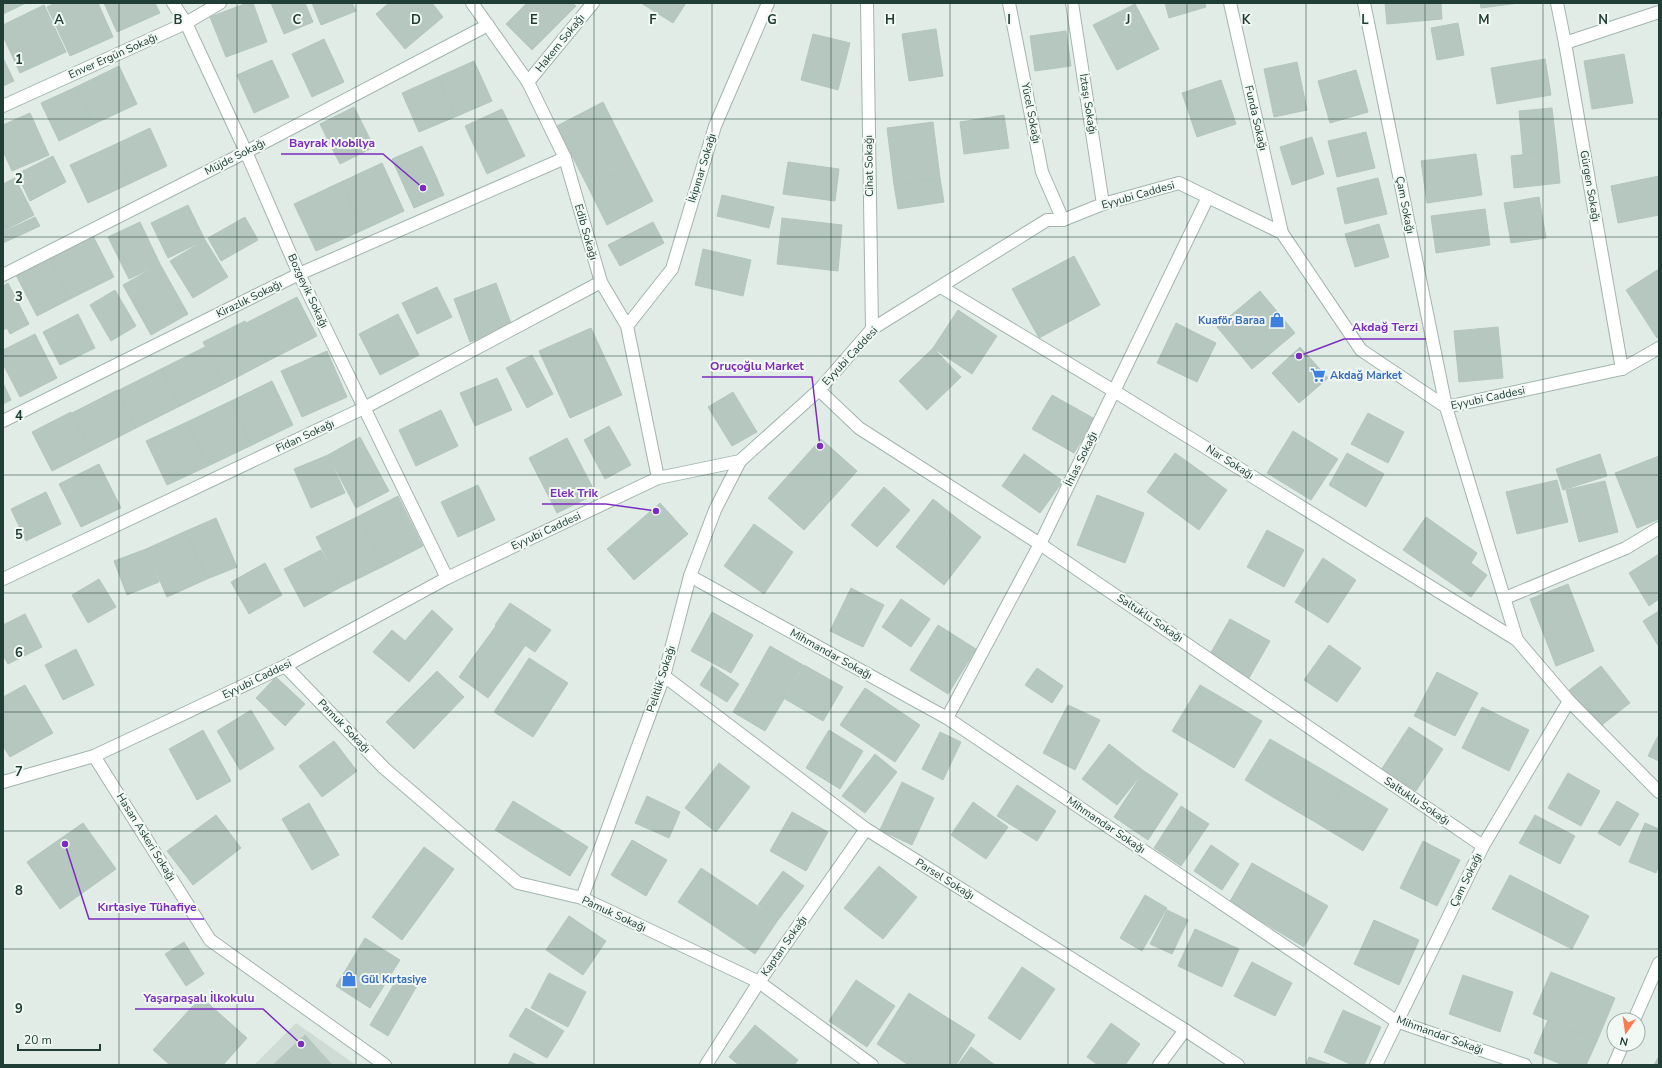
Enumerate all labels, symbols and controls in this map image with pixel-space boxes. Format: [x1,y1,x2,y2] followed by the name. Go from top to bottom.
[54,11,64,29] text: A
[174,11,183,29] text: B
[293,11,302,29] text: C
[411,11,421,29] text: D
[530,11,538,29] text: E
[532,11,588,75] street label: Hakem Sokağı
[649,11,657,29] text: F
[767,11,777,29] text: G
[885,11,895,29] text: H
[1007,11,1011,29] text: I
[1125,11,1130,29] text: J
[1242,11,1251,29] text: K
[1361,11,1369,29] text: L
[1478,11,1490,29] text: M
[1598,11,1608,29] text: N
[66,30,160,82] street label: Enver Ergün Sokağı
[15,51,23,69] text: 1
[1076,72,1100,136] street label: İztaşı Sokağı
[1018,80,1044,145] street label: Yücel Sokağı
[1241,84,1271,152] street label: Funda Sokağı
[281,130,383,154] callout: Bayrak Mobilya
[684,131,720,205] street label: İkipınar Sokağı
[202,135,268,179] street label: Müjde Sokağı
[289,135,375,151] text: Bayrak Mobilya
[861,135,877,197] street label: Cihat Sokağı
[1576,149,1604,223] street label: Gürgen Sokağı
[15,170,23,188] text: 2
[1392,175,1418,235] street label: Çam Sokağı
[1100,177,1176,213] street label: Eyyubi Caddesi
[571,202,601,262] street label: Edib Sokağı
[284,251,332,331] street label: Bozgeyik Sokağı
[214,277,284,321] street label: Kirazlık Sokağı
[15,288,23,306] text: 3
[1268,311,1286,329] shop icon: Kuaför Baraa
[1198,313,1265,328] place label: Kuaför Baraa
[1344,315,1426,339] callout: Akdağ Terzi
[1352,319,1418,335] text: Akdağ Terzi
[819,323,881,389] street label: Eyyubi Caddesi
[702,353,812,377] callout: Oruçoğlu Market
[710,358,804,374] text: Oruçoğlu Market
[1309,366,1327,384] supermarket icon: Akdağ Market
[1330,368,1403,383] place label: Akdağ Market
[1450,383,1526,413] street label: Eyyubi Caddesi
[15,407,23,425] text: 4
[273,416,337,456] street label: Fidan Sokağı
[1061,429,1101,489] street label: İhlas Sokağı
[1203,441,1257,483] street label: Nar Sokağı
[542,480,606,504] callout: Elek Trik
[550,485,598,501] text: Elek Trik
[509,508,583,554] street label: Eyyubi Caddesi
[15,526,23,544] text: 5
[1114,590,1186,646] street label: Saltuklu Sokağı
[787,625,875,683] street label: Mihmandar Sokağı
[15,644,23,662] text: 6
[643,644,679,714] street label: Pelitlik Sokağı
[220,656,294,702] street label: Eyyubi Caddesi
[314,696,374,756] street label: Pamuk Sokağı
[15,763,23,781] text: 7
[1381,773,1453,829] street label: Saltuklu Sokağı
[113,790,179,884] street label: Hasan Askeri Sokağı
[1064,793,1148,857] street label: Mihmandar Sokağı
[1446,850,1486,910] street label: Çam Sokağı
[913,855,977,903] street label: Parsel Sokağı
[15,882,23,900] text: 8
[579,892,649,936] street label: Pamuk Sokağı
[89,895,204,919] callout: Kırtasiye Tühafiye
[97,899,197,915] text: Kırtasiye Tühafiye
[757,913,811,979] street label: Kaptan Sokağı
[340,970,358,988] shop icon: Gül Kırtasiye
[361,972,427,987] place label: Gül Kırtasiye
[135,985,263,1009] callout: Yaşarpaşalı İlkokulu
[142,990,255,1006] text: Yaşarpaşalı İlkokulu
[15,1000,23,1018] text: 9
[1394,1012,1486,1058] street label: Mihmandar Sokağı
[1606,1012,1646,1052] north arrow
[18,1026,100,1052] scale bar
[24,1032,52,1048] text: 20 m
[1618,1033,1630,1049] text: N

